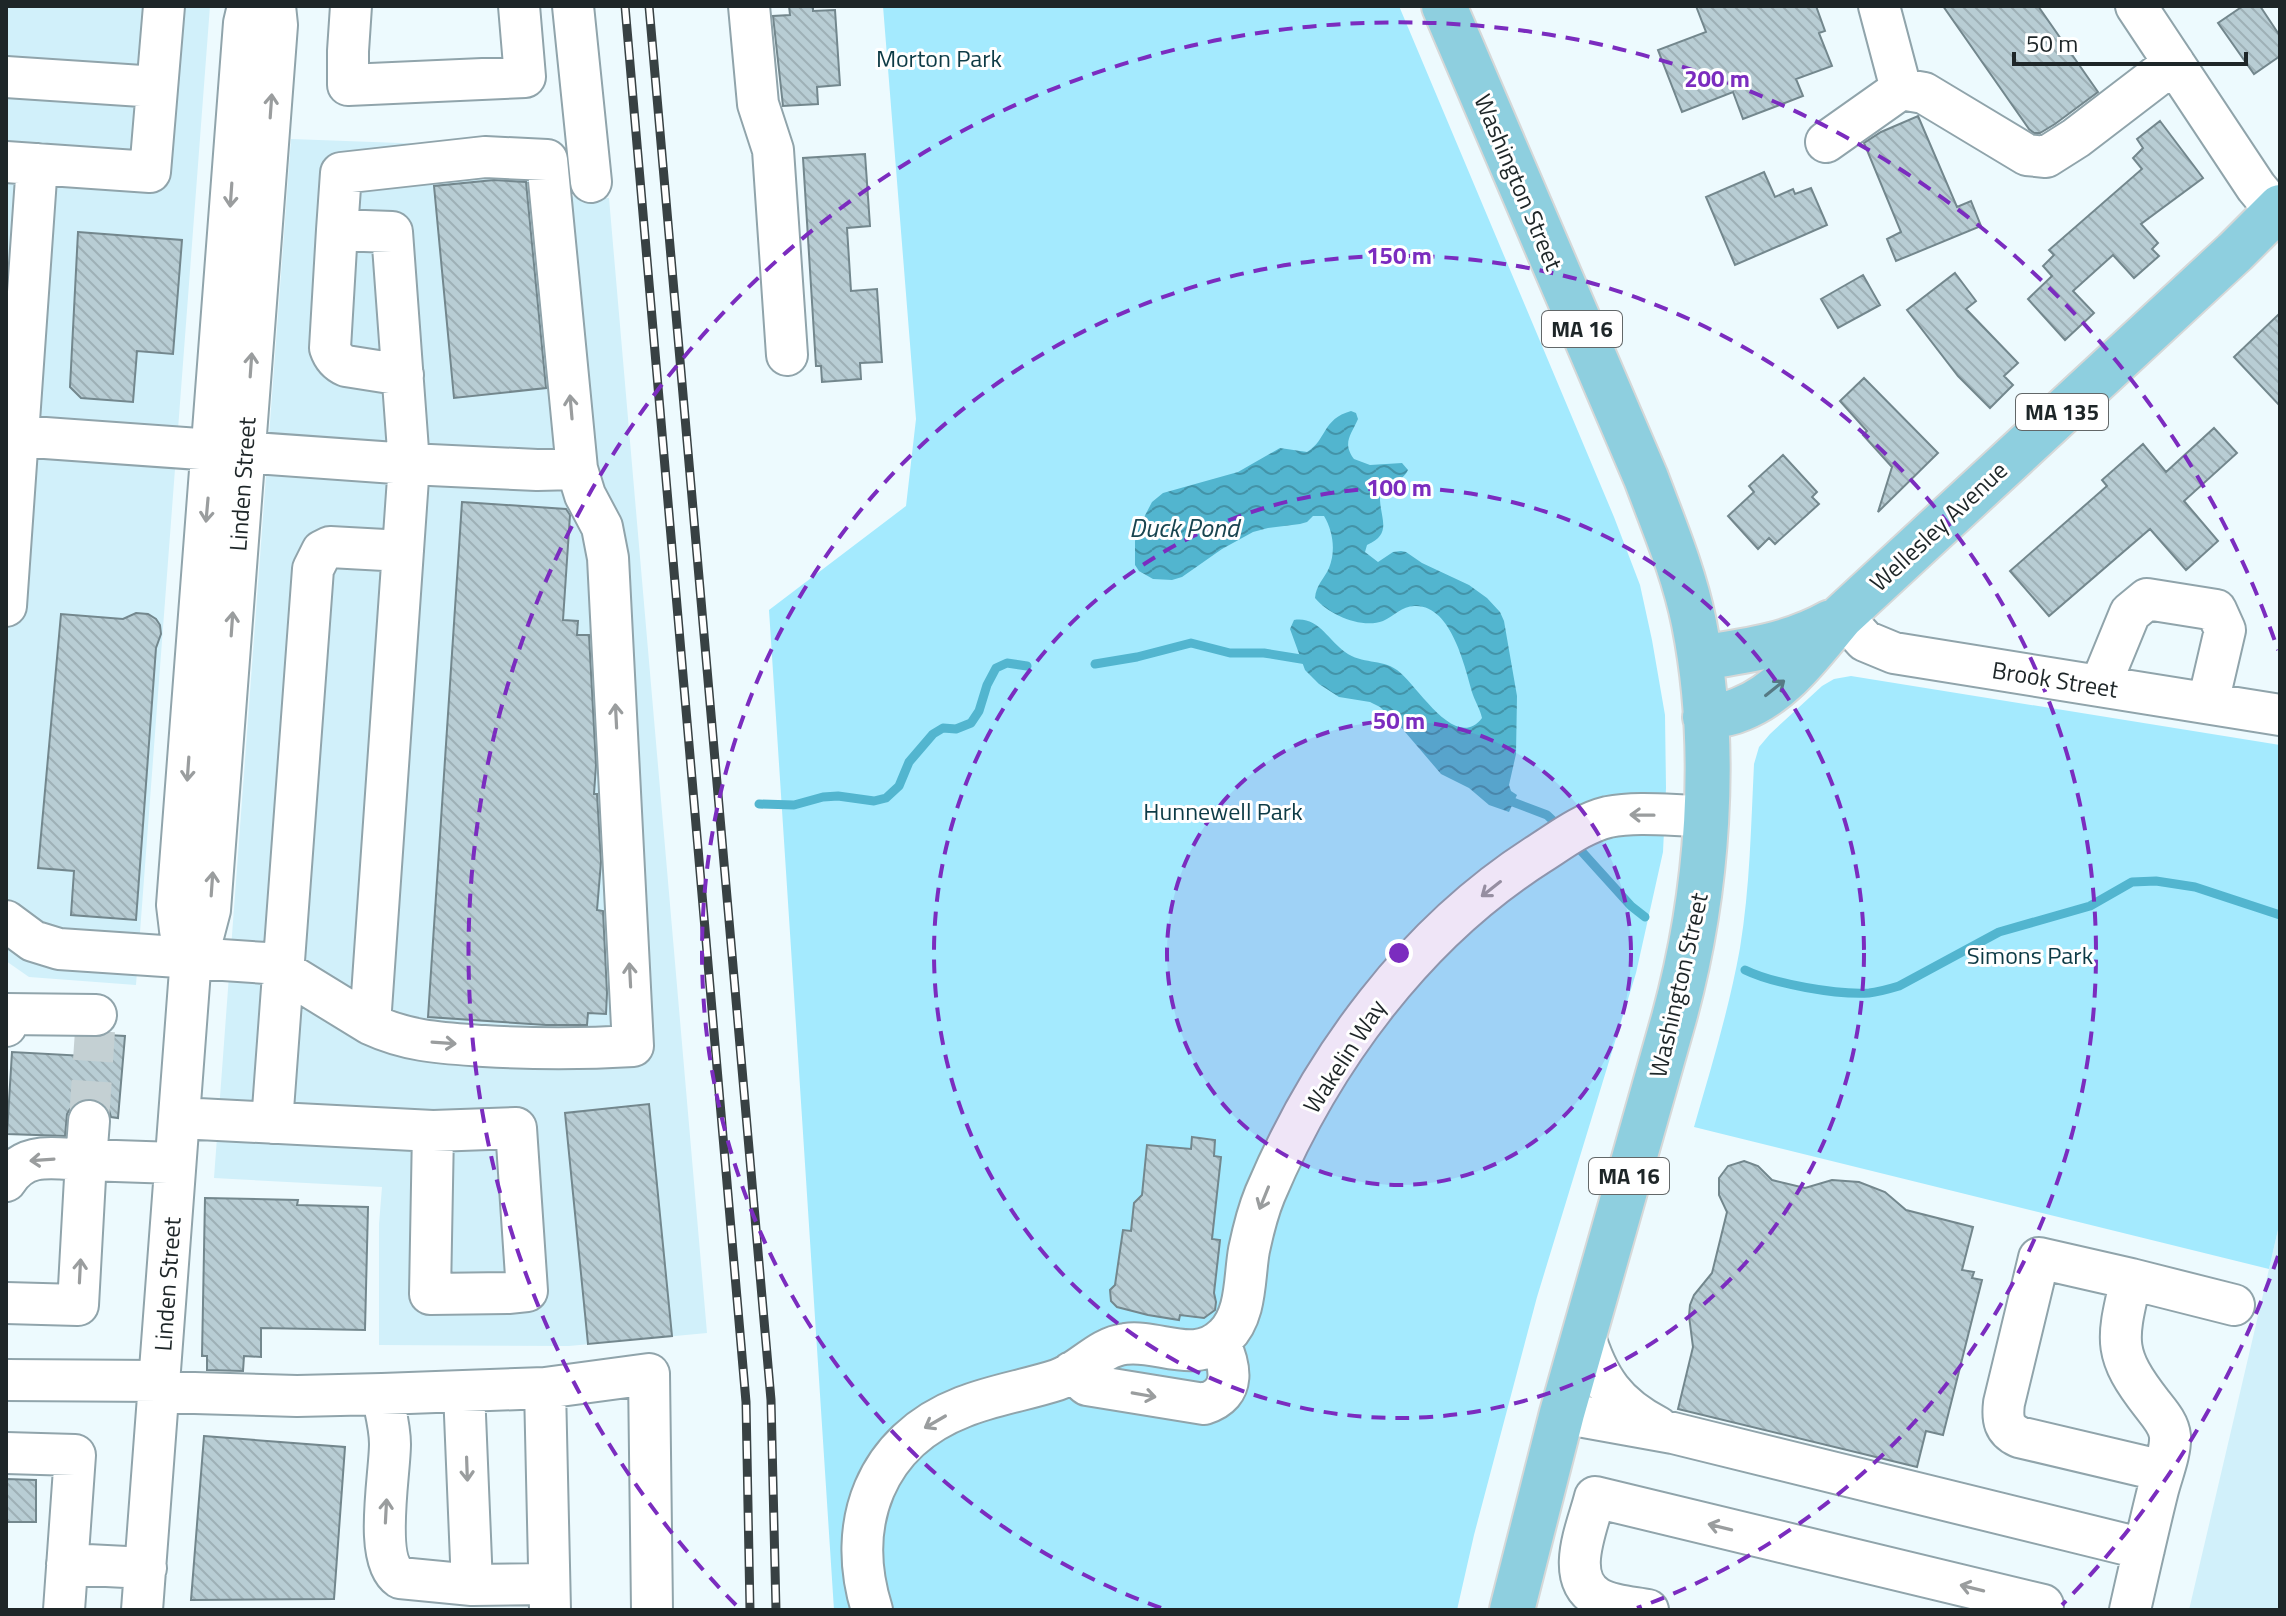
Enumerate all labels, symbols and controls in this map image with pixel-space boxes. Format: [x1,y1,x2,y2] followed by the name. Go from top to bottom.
[2014,16,2246,66] scale bar
[2026,25,2078,61] text: 50 m
[876,40,1003,76] park label: Morton Park
[1684,60,1750,96] text: 200 m
[1466,88,1573,276] street label: Washington Street
[264,93,279,120] one-way arrow
[223,181,238,208] one-way arrow
[1366,237,1432,273] text: 150 m
[1542,311,1622,347] road number: MA 16
[244,352,259,379] one-way arrow
[563,394,578,421] one-way arrow
[2016,394,2108,430] road number: MA 135
[219,415,265,552] street label: Linden Street
[1861,453,2015,599] street label: Wellesley Avenue
[1366,469,1432,505] text: 100 m
[199,496,214,523] one-way arrow
[1129,508,1242,547] water label: Duck Pond
[225,611,240,638] one-way arrow
[1990,651,2121,707] street label: Brook Street
[1764,679,1785,697] one-way arrow
[1373,702,1425,738] text: 50 m
[609,703,624,730] one-way arrow
[180,755,195,782] one-way arrow
[1143,793,1303,829] park label: Hunnewell Park
[1629,807,1656,823] one-way arrow
[205,871,220,898] one-way arrow
[1480,880,1501,898] one-way arrow
[1639,889,1717,1081] street label: Washington Street
[1967,937,2094,973] park label: Simons Park
[1385,939,1413,967] centre of rings
[622,962,637,989] one-way arrow
[1294,992,1395,1120] street label: Wakelin Way
[431,1036,457,1051] one-way arrow
[29,1152,56,1167] one-way arrow
[1589,1158,1669,1194] road number: MA 16
[1256,1185,1271,1210] one-way arrow
[144,1215,190,1352] street label: Linden Street
[73,1258,88,1285] one-way arrow
[1131,1388,1157,1403] one-way arrow
[923,1415,947,1430] one-way arrow
[460,1455,475,1482] one-way arrow
[379,1498,394,1525] one-way arrow
[1707,1519,1733,1534] one-way arrow
[1960,1580,1986,1595] one-way arrow

